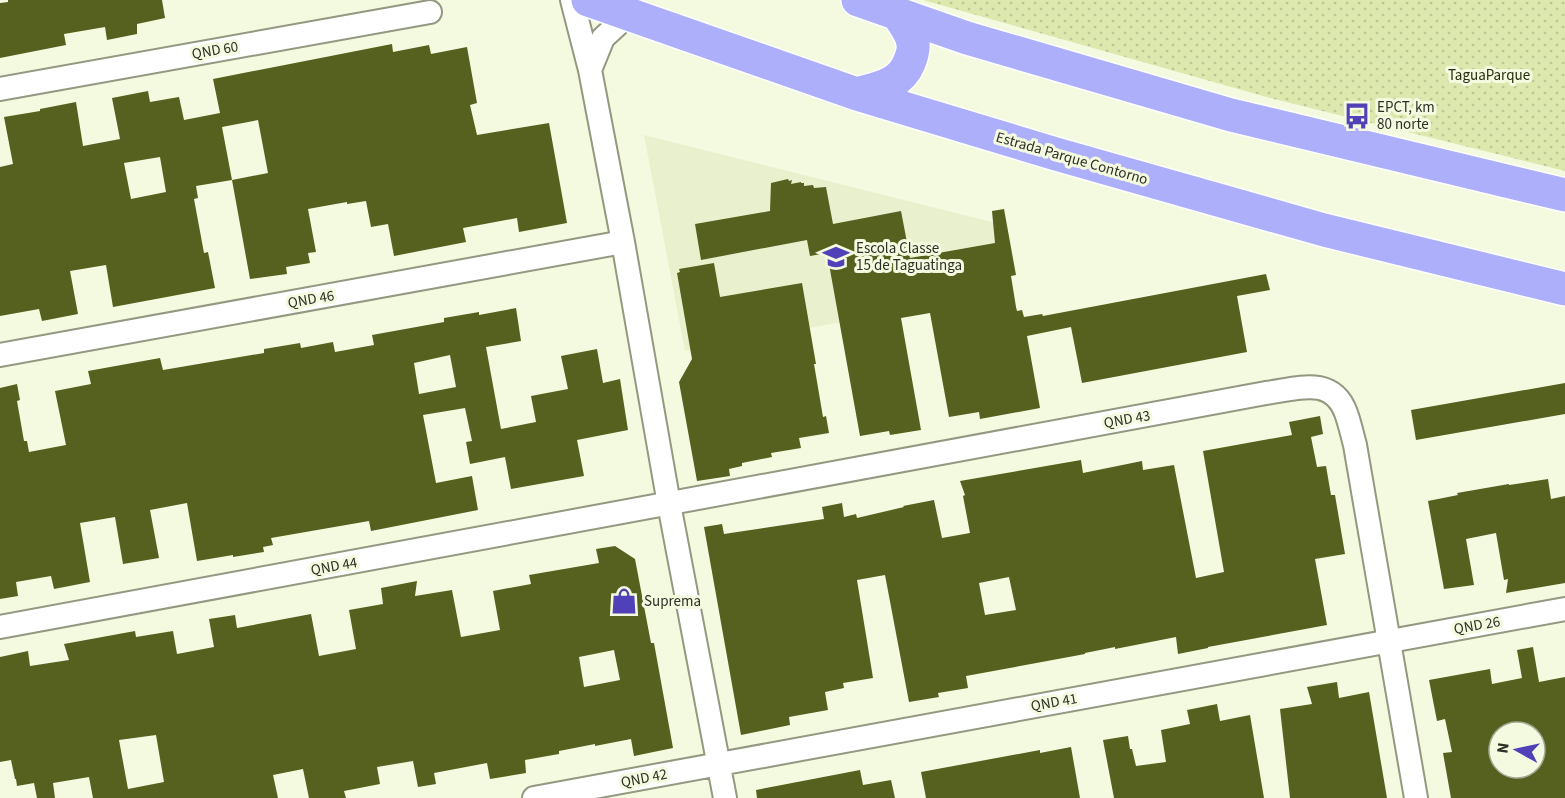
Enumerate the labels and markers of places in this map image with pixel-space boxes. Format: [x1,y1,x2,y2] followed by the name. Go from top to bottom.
[1377,97,1435,135] place label: EPCT, km 80 norte
[1342,101,1372,131] bus stop icon: EPCT, km 80 norte
[856,238,962,276] place label: Escola Classe 15 de Taguatinga
[821,242,851,272] school or university icon: Escola Classe 15 de Taguatinga
[609,586,639,616] shop icon: Suprema
[644,591,701,612] place label: Suprema

